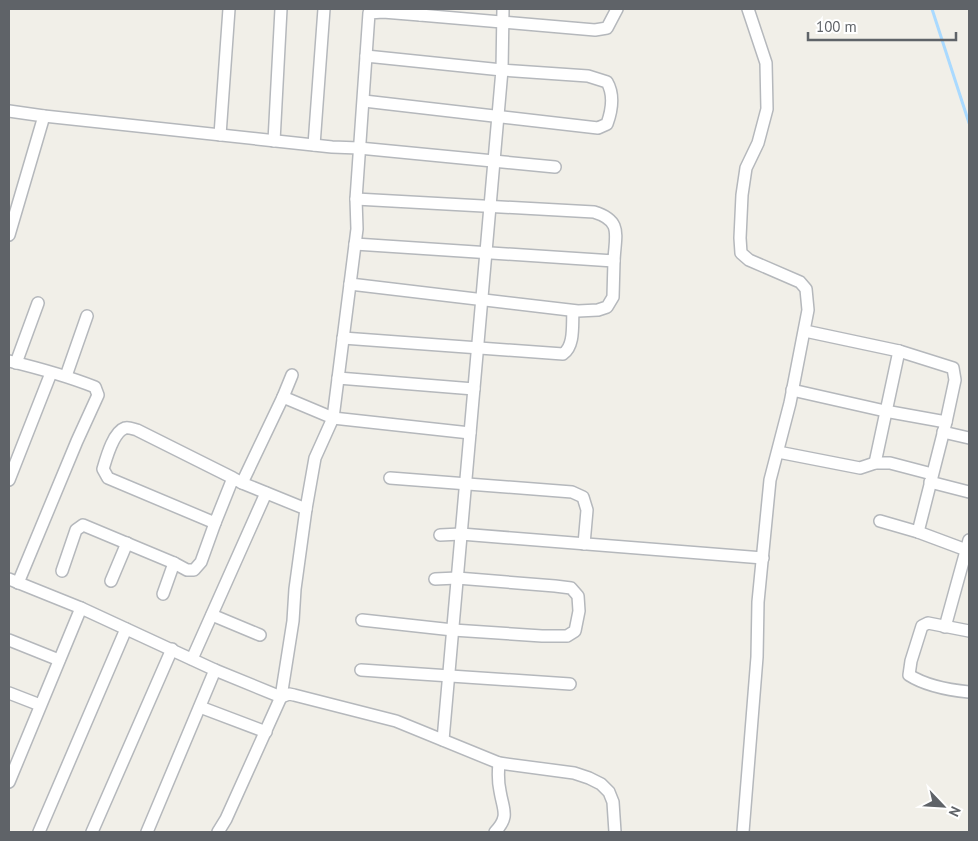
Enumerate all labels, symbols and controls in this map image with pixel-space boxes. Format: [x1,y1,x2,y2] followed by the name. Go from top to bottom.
[808,10,956,42] scale bar
[816,17,857,36] text: 100 m
[918,781,968,831] north arrow
[945,804,965,819] text: N

